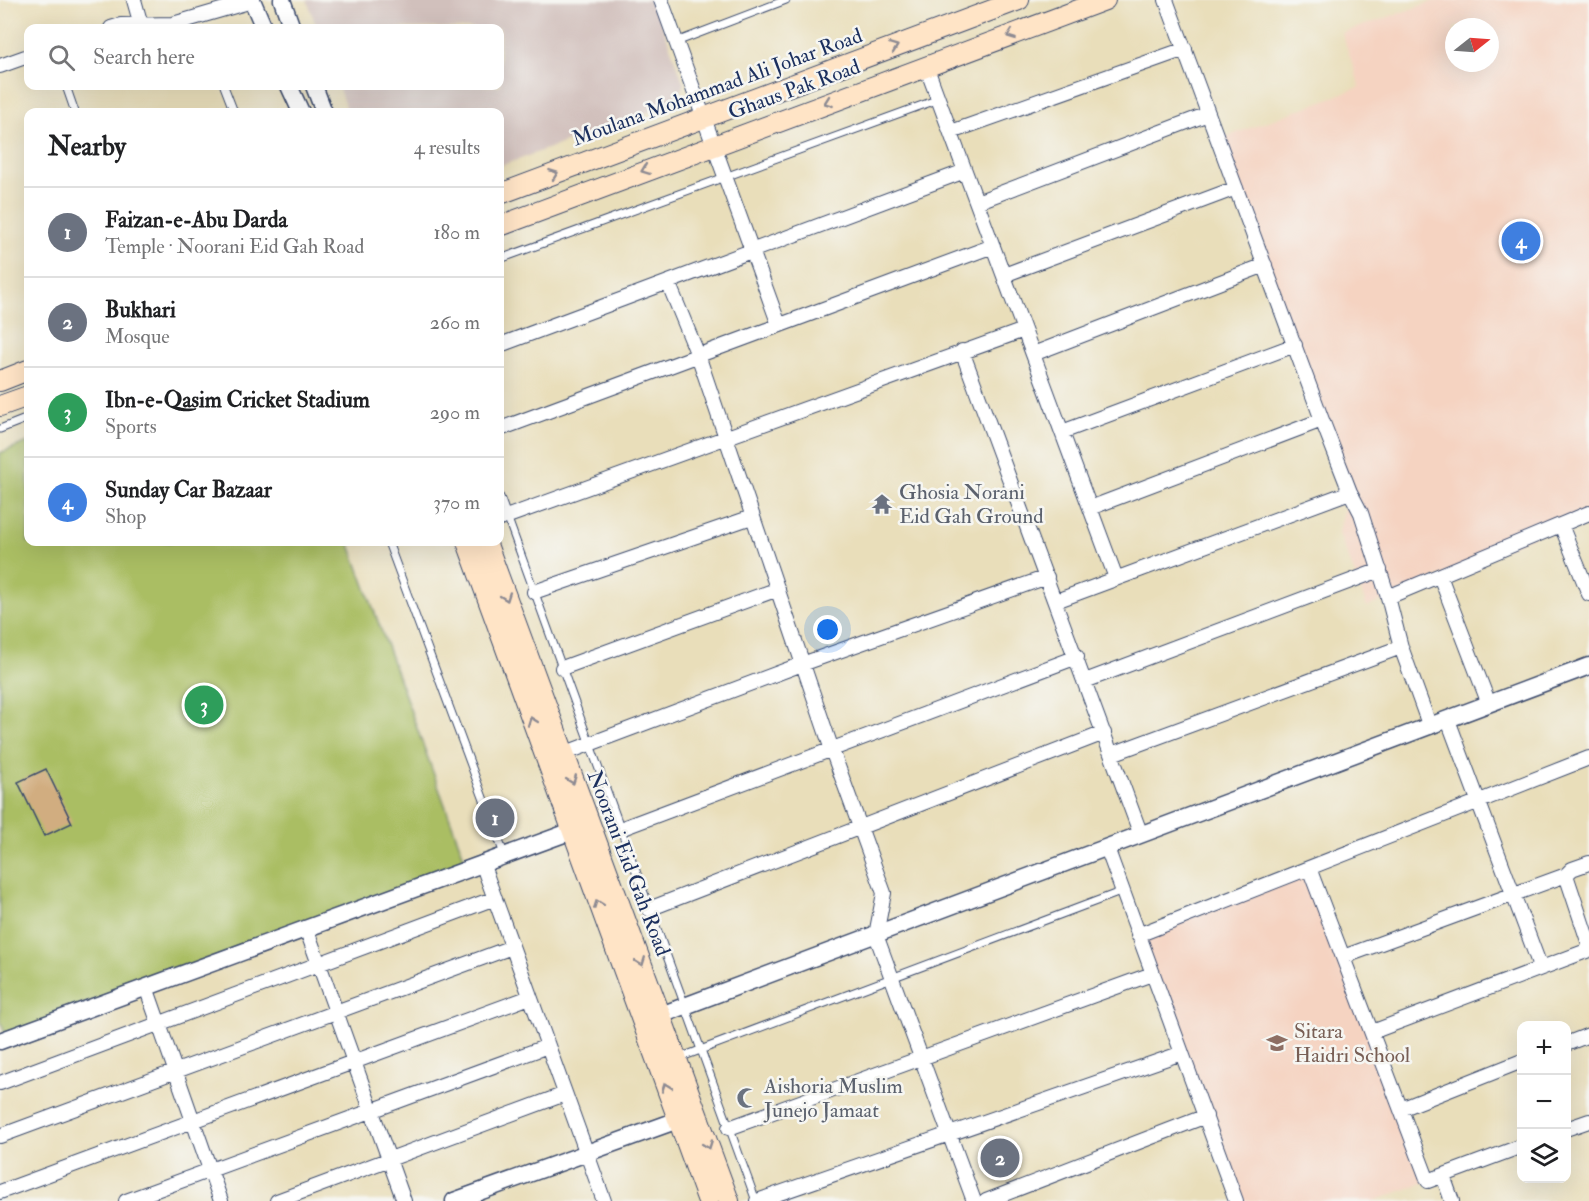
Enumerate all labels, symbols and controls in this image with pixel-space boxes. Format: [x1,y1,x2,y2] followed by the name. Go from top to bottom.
[1445,18,1499,72] north arrow
[568,22,867,153] street label: Moulana Mohammad Ali Johar Road
[24,24,504,90] search box
[1006,27,1017,40] one-way arrow
[45,41,78,74] icon: search
[889,41,899,54] one-way arrow
[93,43,195,71] text: Search here
[724,53,865,126] street label: Ghaus Pak Road
[823,95,834,107] one-way arrow
[48,131,126,163] text: Nearby
[414,135,480,160] text: 4 results
[641,163,652,175] one-way arrow
[549,168,559,181] one-way arrow
[105,206,288,234] text: Faizan-e-Abu Darda
[1502,218,1540,264] pin: 4
[64,220,71,245] text: 1
[433,220,480,245] text: 180 m
[105,234,364,259] text: Temple · Noorani Eid Gah Road
[105,296,176,324] text: Bukhari
[62,310,73,335] text: 2
[430,310,480,335] text: 260 m
[105,324,170,349] text: Mosque
[105,386,370,414] text: Ibn-e-Qasim Cricket Stadium
[64,400,71,425] text: 3
[430,400,480,425] text: 290 m
[105,414,157,439] text: Sports
[105,476,272,504] text: Sunday Car Bazaar
[899,479,1044,530] place label: Ghosia Norani Eid Gah Ground
[62,490,73,515] text: 4
[433,490,480,515] text: 370 m
[870,492,894,516] temple icon: Ghosia Norani Eid Gah Ground
[105,504,146,529] text: Shop
[498,591,511,601] one-way arrow
[813,615,842,644] your location
[184,682,224,728] pin: 3
[526,716,539,727] one-way arrow
[581,766,677,960] street label: Noorani Eid Gah Road
[565,774,578,785] one-way arrow
[476,796,514,840] pin: 1
[593,899,606,910] one-way arrow
[634,956,646,967] one-way arrow
[1294,1018,1411,1069] place label: Sitara Haidri School
[1517,1021,1571,1183] map controls
[1517,1021,1571,1075] button: +
[1265,1031,1289,1055] school or university icon: Sitara Haidri School
[763,1073,903,1124] place label: Aishoria Muslim Junejo Jamaat
[1517,1075,1571,1129] button: −
[660,1082,673,1093] one-way arrow
[735,1086,759,1110] mosque icon: Aishoria Muslim Junejo Jamaat
[1517,1129,1571,1183] button: layers
[980,1136,1020,1180] pin: 2
[701,1139,714,1150] one-way arrow

